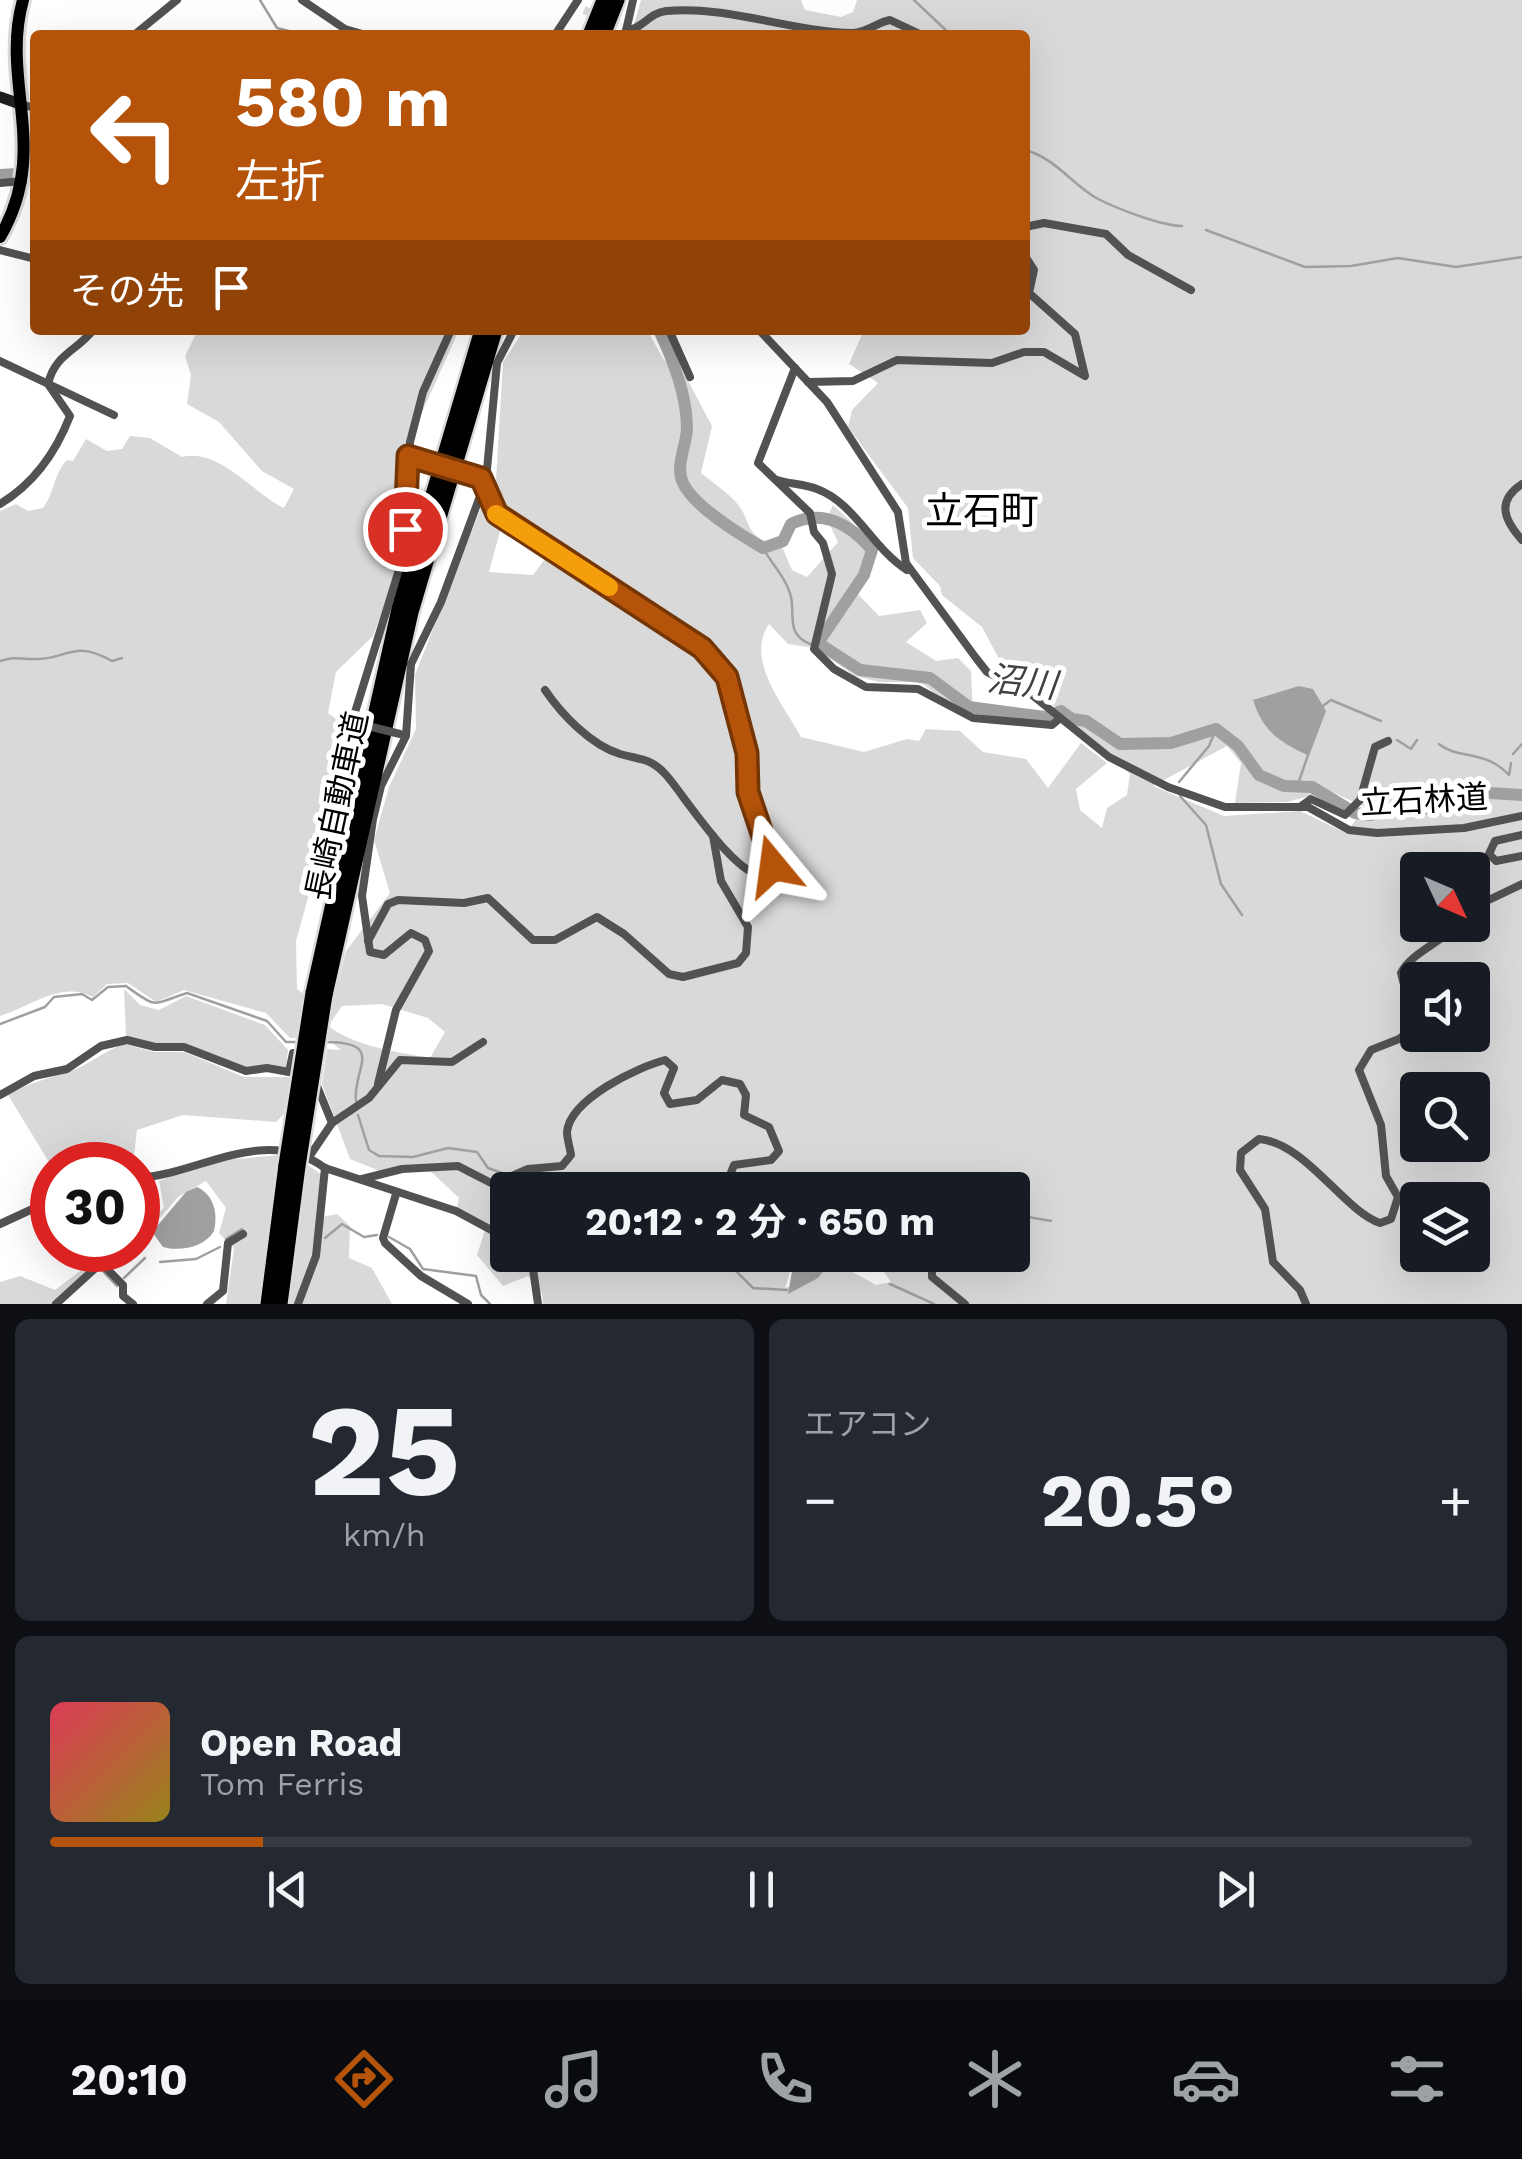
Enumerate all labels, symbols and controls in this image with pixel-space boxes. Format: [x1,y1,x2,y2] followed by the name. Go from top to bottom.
[235,61,451,143] text: 580 m
[70,70,200,200] icon: left
[235,155,325,208] text: 左折
[204,260,259,315] icon: arrive
[70,269,184,313] text: その先
[363,487,448,572] pin
[925,489,1039,533] district label: 立石町
[378,502,433,557] icon: arrive
[985,657,1063,707] water label: 沼川
[298,708,376,904] street label: 長崎自動車道
[1359,778,1489,822] street label: 立石林道
[721,814,825,918] position arrow
[1400,852,1490,942] north arrow
[1400,852,1490,1272] map controls
[1400,962,1490,1052] button: sound
[1400,1072,1490,1162] button: search
[30,1142,160,1272] speed limit sign: 30
[1400,1182,1490,1272] button: layers
[585,1200,935,1244] text: 20:12 · 2 分 · 650 m
[308,1374,461,1527] text: 25
[804,1405,932,1443] text: エアコン
[1040,1456,1235,1544] text: 20.5°
[804,1468,837,1532] text: −
[1439,1468,1472,1532] text: +
[343,1516,425,1554] text: km/h
[200,1721,402,1765] text: Open Road
[200,1765,364,1803] text: Tom Ferris
[260,1862,315,1917] icon: previous
[734,1862,789,1917] icon: pause
[1208,1862,1263,1917] icon: next
[329,2044,399,2114] icon: directions
[539,2044,609,2114] icon: music
[750,2044,820,2114] icon: phone
[960,2044,1030,2114] icon: climate
[1171,2044,1241,2114] icon: car
[1382,2044,1452,2114] icon: filters
[70,2053,188,2106] text: 20:10

